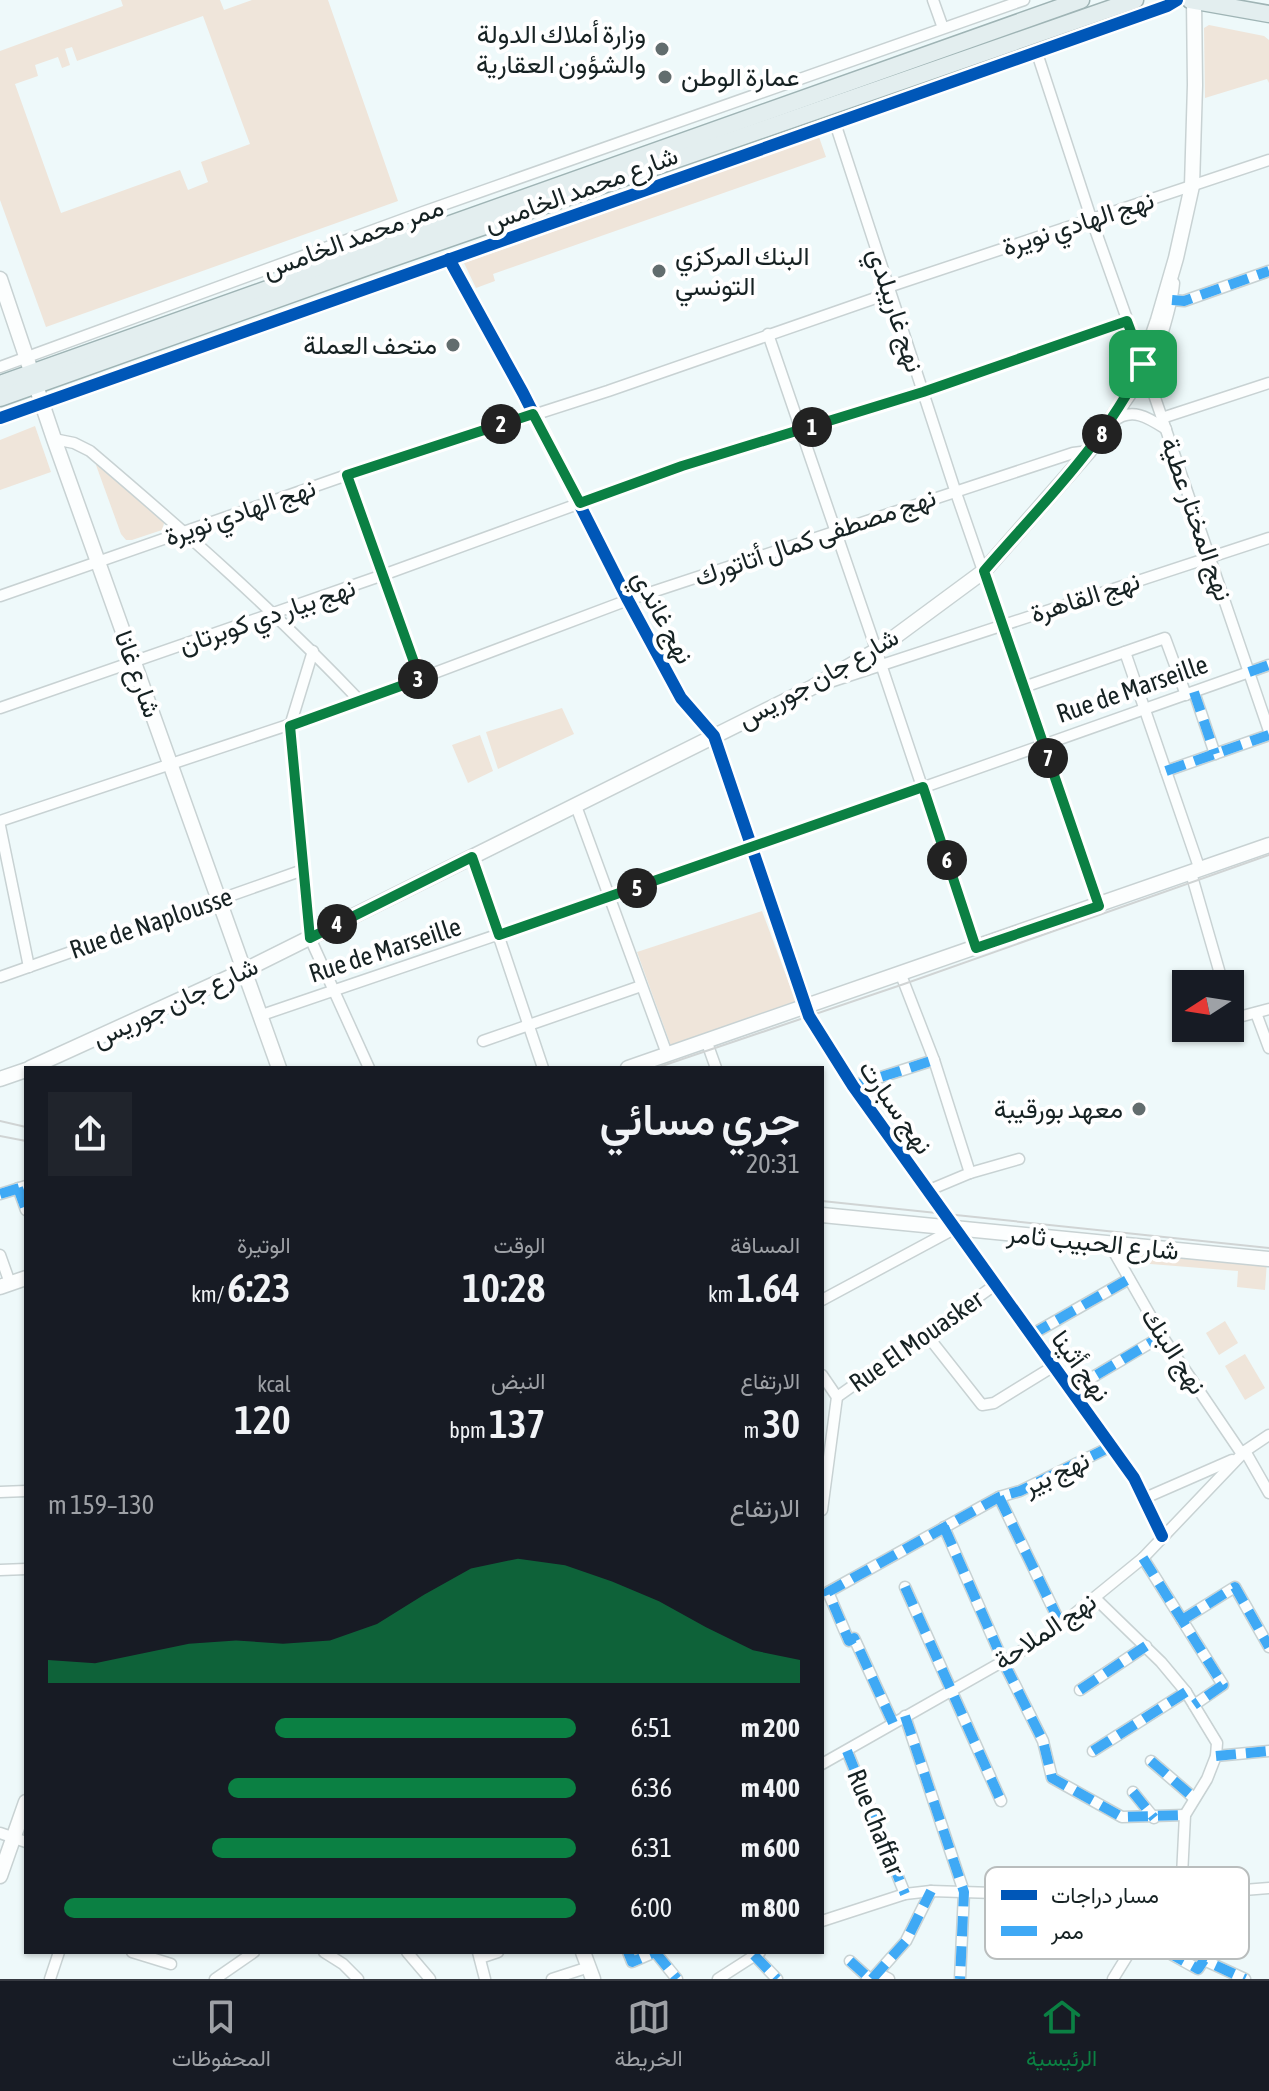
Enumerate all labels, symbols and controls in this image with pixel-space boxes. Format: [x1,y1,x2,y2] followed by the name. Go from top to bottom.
[476,19,646,80] place label: وزارة أملاك الدولة والشؤون العقارية
[653,40,671,58] marker: وزارة أملاك الدولة والشؤون العقارية
[681,62,800,93] place label: عمارة الوطن
[656,68,674,86] marker: عمارة الوطن
[480,140,683,241] street label: شارع محمد الخامس
[998,184,1159,267] street label: نهج الهادي نويرة
[258,191,448,286] street label: ممر محمد الخامس
[675,241,810,307] place label: البنك المركزي التونسي
[856,244,930,378] street label: نهج غاريبلدي
[650,262,668,280] marker: البنك المركزي التونسي
[303,330,437,360] place label: متحف العملة
[1109,330,1177,398] pin
[444,336,462,354] marker: متحف العملة
[1121,342,1165,386] icon: arrive
[481,404,521,444] pin: 2
[792,407,832,447] pin: 1
[496,411,506,437] text: 2
[807,414,817,440] text: 1
[1082,414,1122,454] pin: 8
[1097,421,1107,447] text: 8
[1152,433,1239,606] street label: نهج المختار عطية
[161,472,321,557] street label: نهج الهادي نويرة
[690,482,941,595] street label: نهج مصطفى كمال أتاتورك
[621,565,700,672] street label: نهج غاندي
[1027,565,1144,632] street label: نهج القاهرة
[175,572,361,666] street label: نهج بيار دي كوبرتان
[732,621,905,737] street label: شارع جان جوريس
[106,626,168,723] street label: شارع غانا
[1052,649,1212,729] street label: Rue de Marseille
[398,659,438,699] pin: 3
[413,666,423,692] text: 3
[1028,738,1068,778] pin: 7
[1043,745,1053,771] text: 7
[927,840,967,880] pin: 6
[942,847,952,873] text: 6
[617,868,657,908] pin: 5
[632,875,642,901] text: 5
[66,881,236,965] street label: Rue de Naplousse
[317,904,357,944] pin: 4
[305,911,465,989] street label: Rue de Marseille
[332,911,342,937] text: 4
[87,951,264,1056] street label: شارع جان جوريس
[1172,970,1244,1042] north arrow
[1172,970,1244,1042] map controls
[850,1054,939,1161] street label: نهج سبارت
[48,1092,132,1176] button: share
[600,1094,800,1144] text: جري مسائي
[994,1094,1123,1125] place label: معهد بورقيبة
[1130,1100,1148,1118] marker: معهد بورقيبة
[746,1149,800,1179] text: 20:31
[1004,1218,1180,1269] street label: شارع الحبيب ثامر
[237,1232,291,1258] text: الوتيرة
[494,1232,545,1258] text: الوقت
[730,1232,800,1258] text: المسافة
[227,1265,291,1310] text: 6:23
[462,1265,545,1310] text: 10:28
[736,1265,800,1310] text: 1.64
[191,1281,227,1307] text: /km
[708,1281,736,1307] text: km
[843,1284,989,1398] street label: Rue El Mouasker
[1133,1302,1213,1401] street label: نهج البنك
[1043,1324,1117,1409] street label: نهج أثينا
[491,1368,545,1394] text: النبض
[740,1368,800,1394] text: الارتفاع
[257,1371,291,1397] text: kcal
[234,1397,291,1442] text: 120
[489,1401,545,1446] text: 137
[762,1401,800,1446] text: 30
[449,1417,489,1443] text: bpm
[744,1417,762,1443] text: m
[1017,1445,1095,1504] street label: نهج بير
[48,1490,154,1520] text: 130–159 m
[729,1493,800,1523] text: الارتفاع
[988,1586,1103,1679] street label: نهج الملاحة
[631,1713,672,1743] text: 6:51
[741,1713,800,1743] text: 200 m
[841,1765,911,1879] street label: Rue Chaffar
[631,1773,672,1803] text: 6:36
[741,1773,800,1803] text: 400 m
[631,1833,672,1863] text: 6:31
[741,1833,800,1863] text: 600 m
[985,1867,1249,1959] legend
[1051,1882,1159,1909] text: مسار دراجات
[630,1893,672,1923] text: 6:00
[741,1893,800,1923] text: 800 m
[1050,1918,1084,1945] text: ممر
[172,1995,271,2078] tab: المحفوظات
[614,1995,683,2078] tab: الخريطة
[1026,1995,1097,2078] tab: الرئيسية

